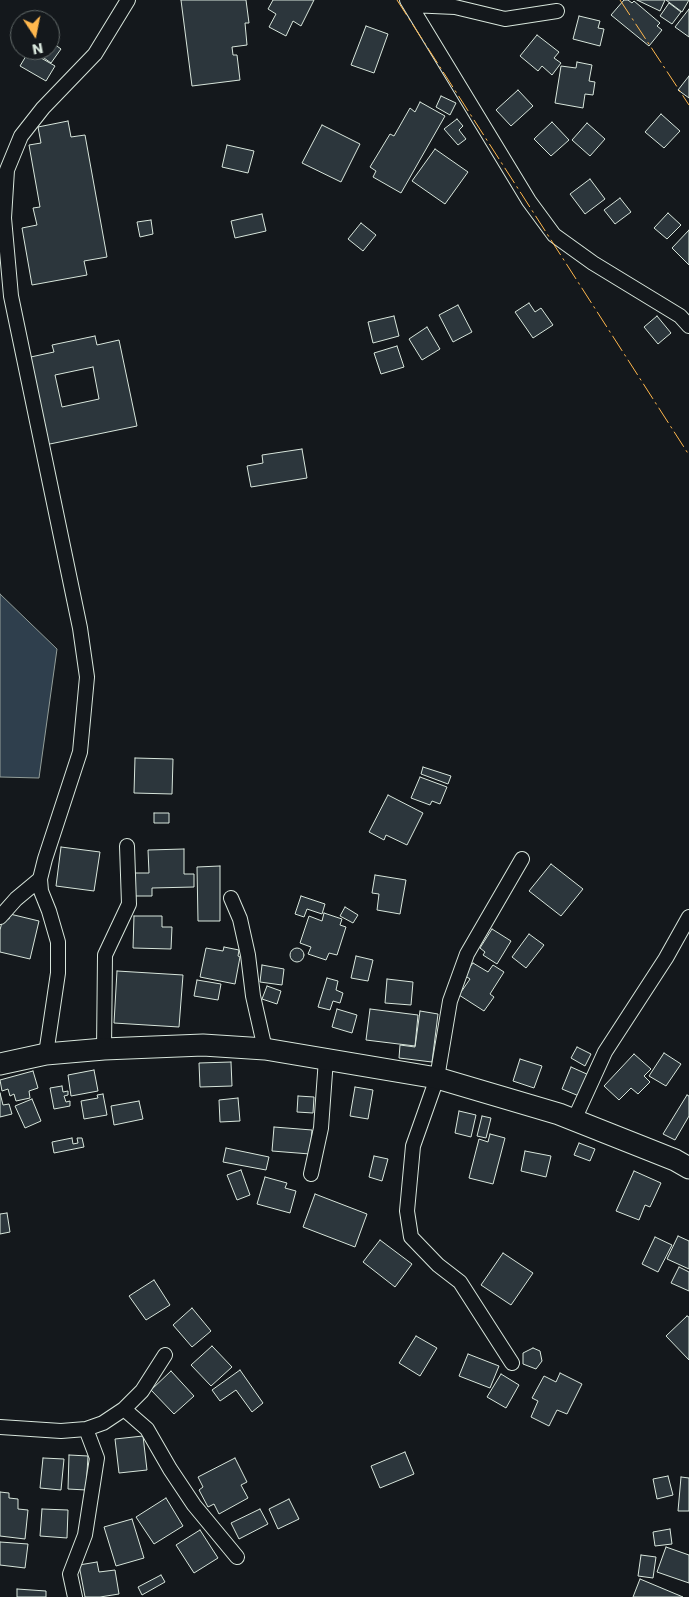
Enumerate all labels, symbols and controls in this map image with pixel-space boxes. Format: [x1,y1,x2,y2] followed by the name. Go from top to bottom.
[10,10,60,60] north arrow
[31,38,45,60] text: N

